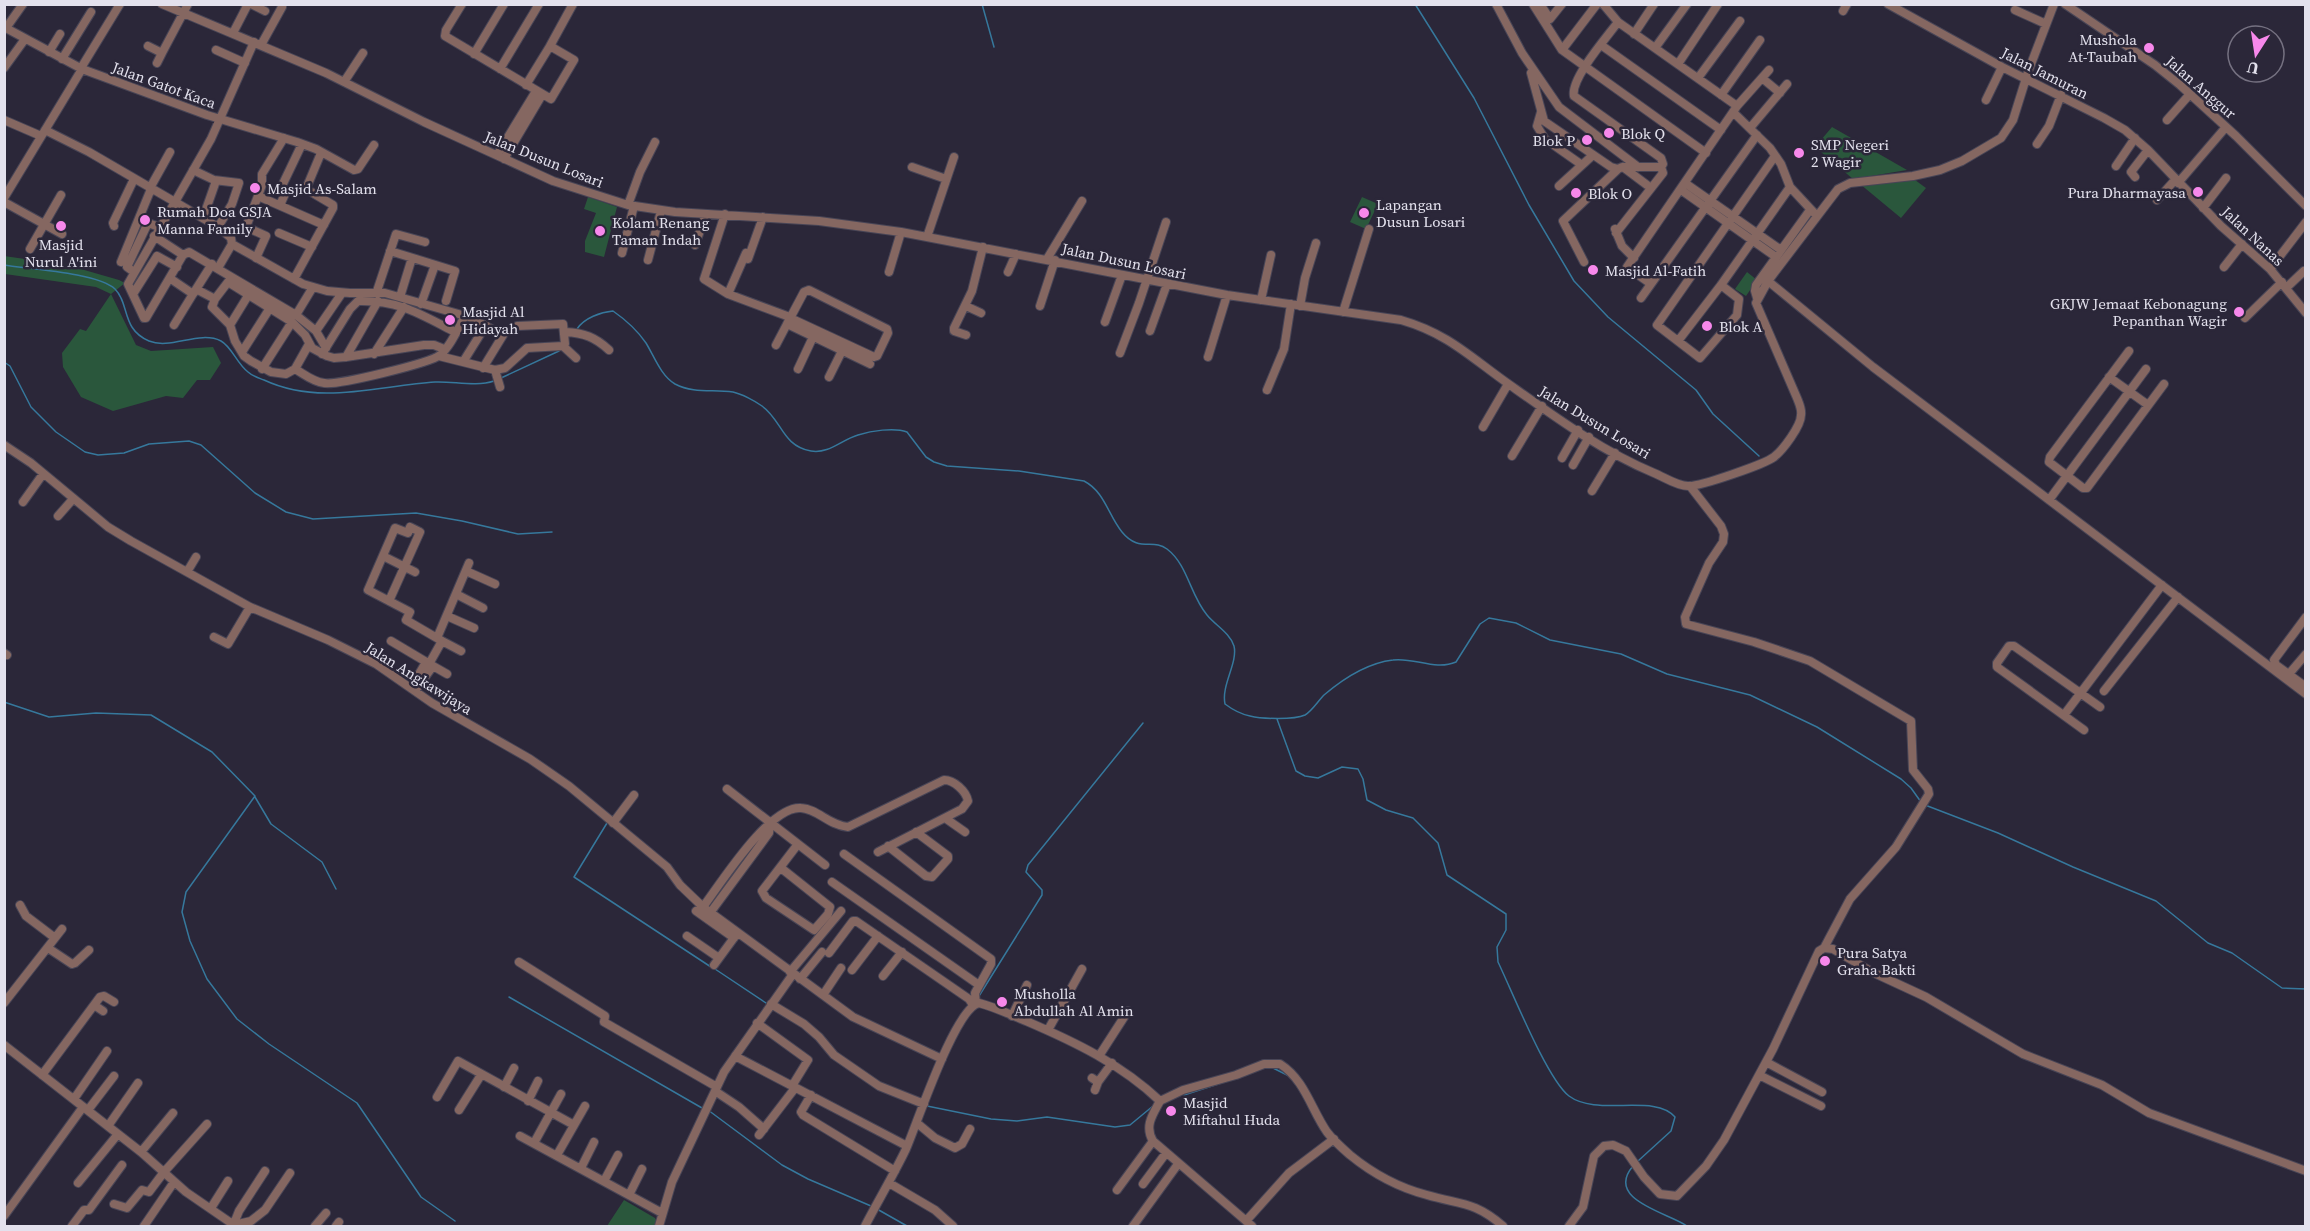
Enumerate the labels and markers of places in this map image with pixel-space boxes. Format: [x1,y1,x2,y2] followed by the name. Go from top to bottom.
[2068,29,2137,67] place label: Mushola At-Taubah
[2142,41,2156,55] marker: Mushola At-Taubah
[1621,123,1665,144] place label: Blok Q
[1602,126,1616,140] marker: Blok Q
[1533,130,1575,151] place label: Blok P
[1580,133,1594,147] marker: Blok P
[1811,134,1889,172] place label: SMP Negeri 2 Wagir
[1792,146,1806,160] marker: SMP Negeri 2 Wagir
[267,178,377,199] place label: Masjid As-Salam
[248,181,262,195] marker: Masjid As-Salam
[2067,182,2186,203] place label: Pura Dharmayasa
[1588,183,1632,204] place label: Blok O
[2191,185,2205,199] marker: Pura Dharmayasa
[1569,186,1583,200] marker: Blok O
[1376,194,1465,232] place label: Lapangan Dusun Losari
[157,201,272,239] place label: Rumah Doa GSJA Manna Family
[1357,206,1371,220] marker: Lapangan Dusun Losari
[612,212,710,250] place label: Kolam Renang Taman Indah
[138,213,152,227] marker: Rumah Doa GSJA Manna Family
[54,219,68,233] marker: Masjid Nurul A'ini
[593,224,607,238] marker: Kolam Renang Taman Indah
[25,234,97,272] place label: Masjid Nurul A'ini
[1605,260,1706,281] place label: Masjid Al-Fatih
[1586,263,1600,277] marker: Masjid Al-Fatih
[2050,293,2228,331] place label: GKJW Jemaat Kebonagung Pepanthan Wagir
[462,301,525,339] place label: Masjid Al Hidayah
[2232,305,2246,319] marker: GKJW Jemaat Kebonagung Pepanthan Wagir
[443,313,457,327] marker: Masjid Al Hidayah
[1719,316,1763,337] place label: Blok A
[1700,319,1714,333] marker: Blok A
[1837,942,1916,980] place label: Pura Satya Graha Bakti
[1818,954,1832,968] marker: Pura Satya Graha Bakti
[1014,983,1134,1021] place label: Musholla Abdullah Al Amin
[995,995,1009,1009] marker: Musholla Abdullah Al Amin
[1183,1092,1280,1130] place label: Masjid Miftahul Huda
[1164,1104,1178,1118] marker: Masjid Miftahul Huda

